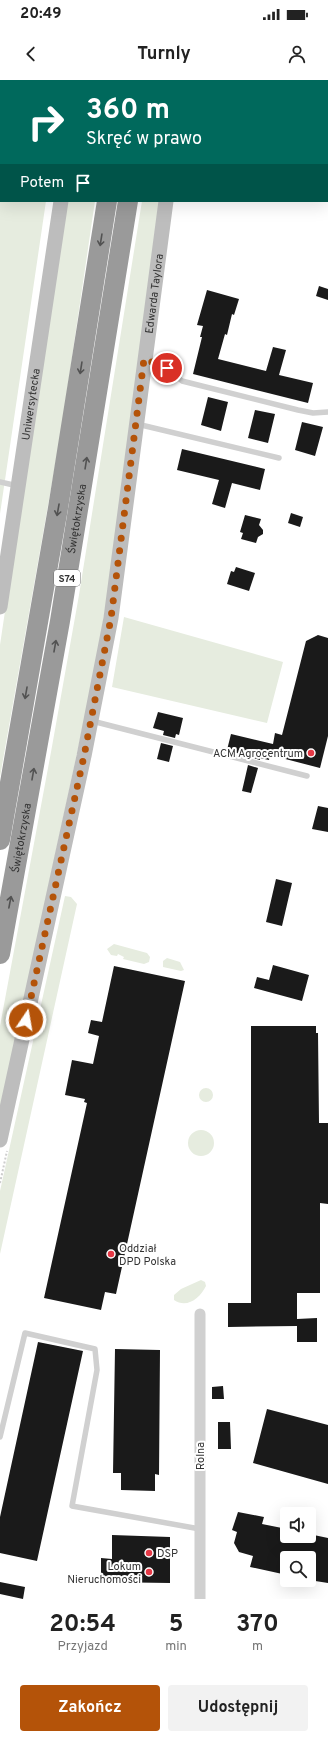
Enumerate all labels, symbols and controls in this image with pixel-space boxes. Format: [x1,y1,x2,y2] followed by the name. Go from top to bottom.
[20,5,62,24] text: 20:49
[20,43,42,65] icon: back
[137,43,191,66] text: Turnly
[286,43,308,65] icon: person
[86,93,170,129] text: 360 m
[20,96,72,148] icon: right
[86,128,202,151] text: Skręć w prawo
[72,172,94,194] icon: arrive
[20,174,64,193] text: Potem
[97,233,105,246] one-way arrow
[143,253,167,334] street label: Edwarda Taylora
[150,351,184,385] pin
[156,357,178,379] icon: arrive
[77,361,85,374] one-way arrow
[19,367,44,441] street label: Uniwersytecka
[82,457,90,470] one-way arrow
[64,483,90,555] street label: Świętokrzyska
[54,503,62,516] one-way arrow
[54,570,80,586] road number: S74
[51,640,59,653] one-way arrow
[22,687,30,700] one-way arrow
[213,747,303,761] place label: ACM Agrocentrum
[306,748,316,758] marker: ACM Agrocentrum
[29,768,37,781] one-way arrow
[8,802,35,874] street label: Świętokrzyska
[6,896,14,909] one-way arrow
[5.0,999,47.0,1041] position arrow
[119,1242,176,1269] place label: Oddział DPD Polska
[106,1249,116,1259] marker: Oddział DPD Polska
[194,1442,208,1470] street label: Rolna
[280,1507,316,1587] map controls
[280,1507,316,1543] button: sound
[157,1547,178,1561] place label: DSP
[144,1548,154,1558] marker: DSP
[280,1551,316,1587] button: search
[67,1560,141,1587] place label: Lokum Nieruchomości
[144,1567,154,1577] marker: Lokum Nieruchomości
[49,1610,116,1640] text: 20:54
[169,1610,183,1640] text: 5
[236,1610,279,1640] text: 370
[57,1639,108,1655] text: Przyjazd
[165,1639,187,1655] text: min
[252,1639,263,1655] text: m
[20,1685,160,1731] button: Zakończ
[168,1685,308,1731] button: Udostępnij

